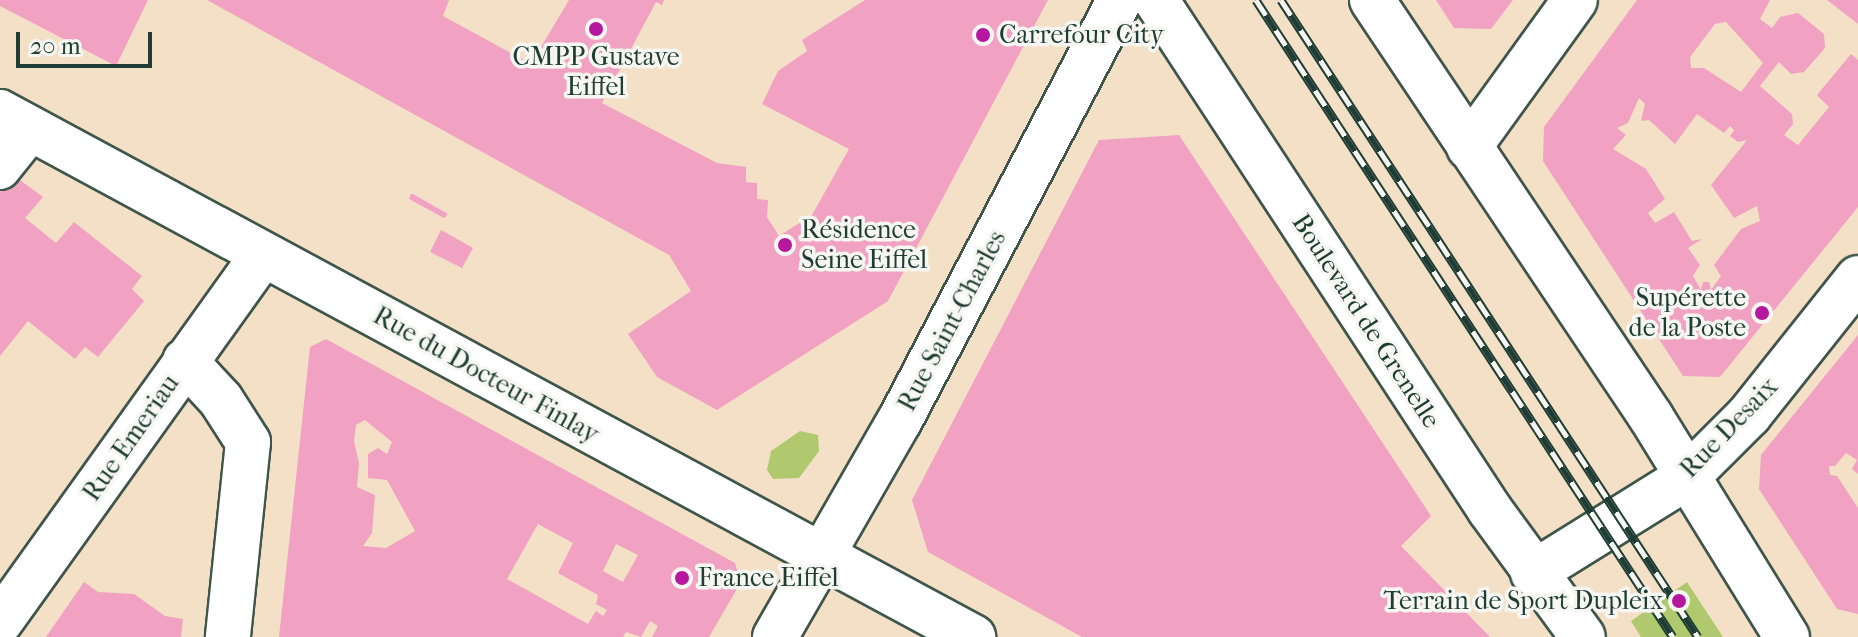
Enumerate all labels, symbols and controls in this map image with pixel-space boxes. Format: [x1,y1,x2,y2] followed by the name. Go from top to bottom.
[20,16,156,66] scale bar
[999,19,1164,51] place label: Carrefour City
[587,20,605,38] marker: CMPP Gustave Eiffel
[974,26,992,44] marker: Carrefour City
[30,32,81,60] text: 20 m
[512,41,680,102] place label: CMPP Gustave Eiffel
[1285,208,1447,434] street label: Boulevard de Grenelle
[801,214,927,276] place label: Résidence Seine Eiffel
[891,225,1013,417] street label: Rue Saint-Charles
[776,236,794,254] marker: Résidence Seine Eiffel
[1629,282,1746,344] place label: Supérette de la Poste
[368,300,604,450] street label: Rue du Docteur Finlay
[1753,304,1771,322] marker: Supérette de la Poste
[76,369,186,507] street label: Rue Emeriau
[1674,371,1784,485] street label: Rue Desaix
[698,562,839,594] place label: France Eiffel
[673,569,691,587] marker: France Eiffel
[1384,585,1663,617] place label: Terrain de Sport Dupleix
[1670,592,1688,610] marker: Terrain de Sport Dupleix

